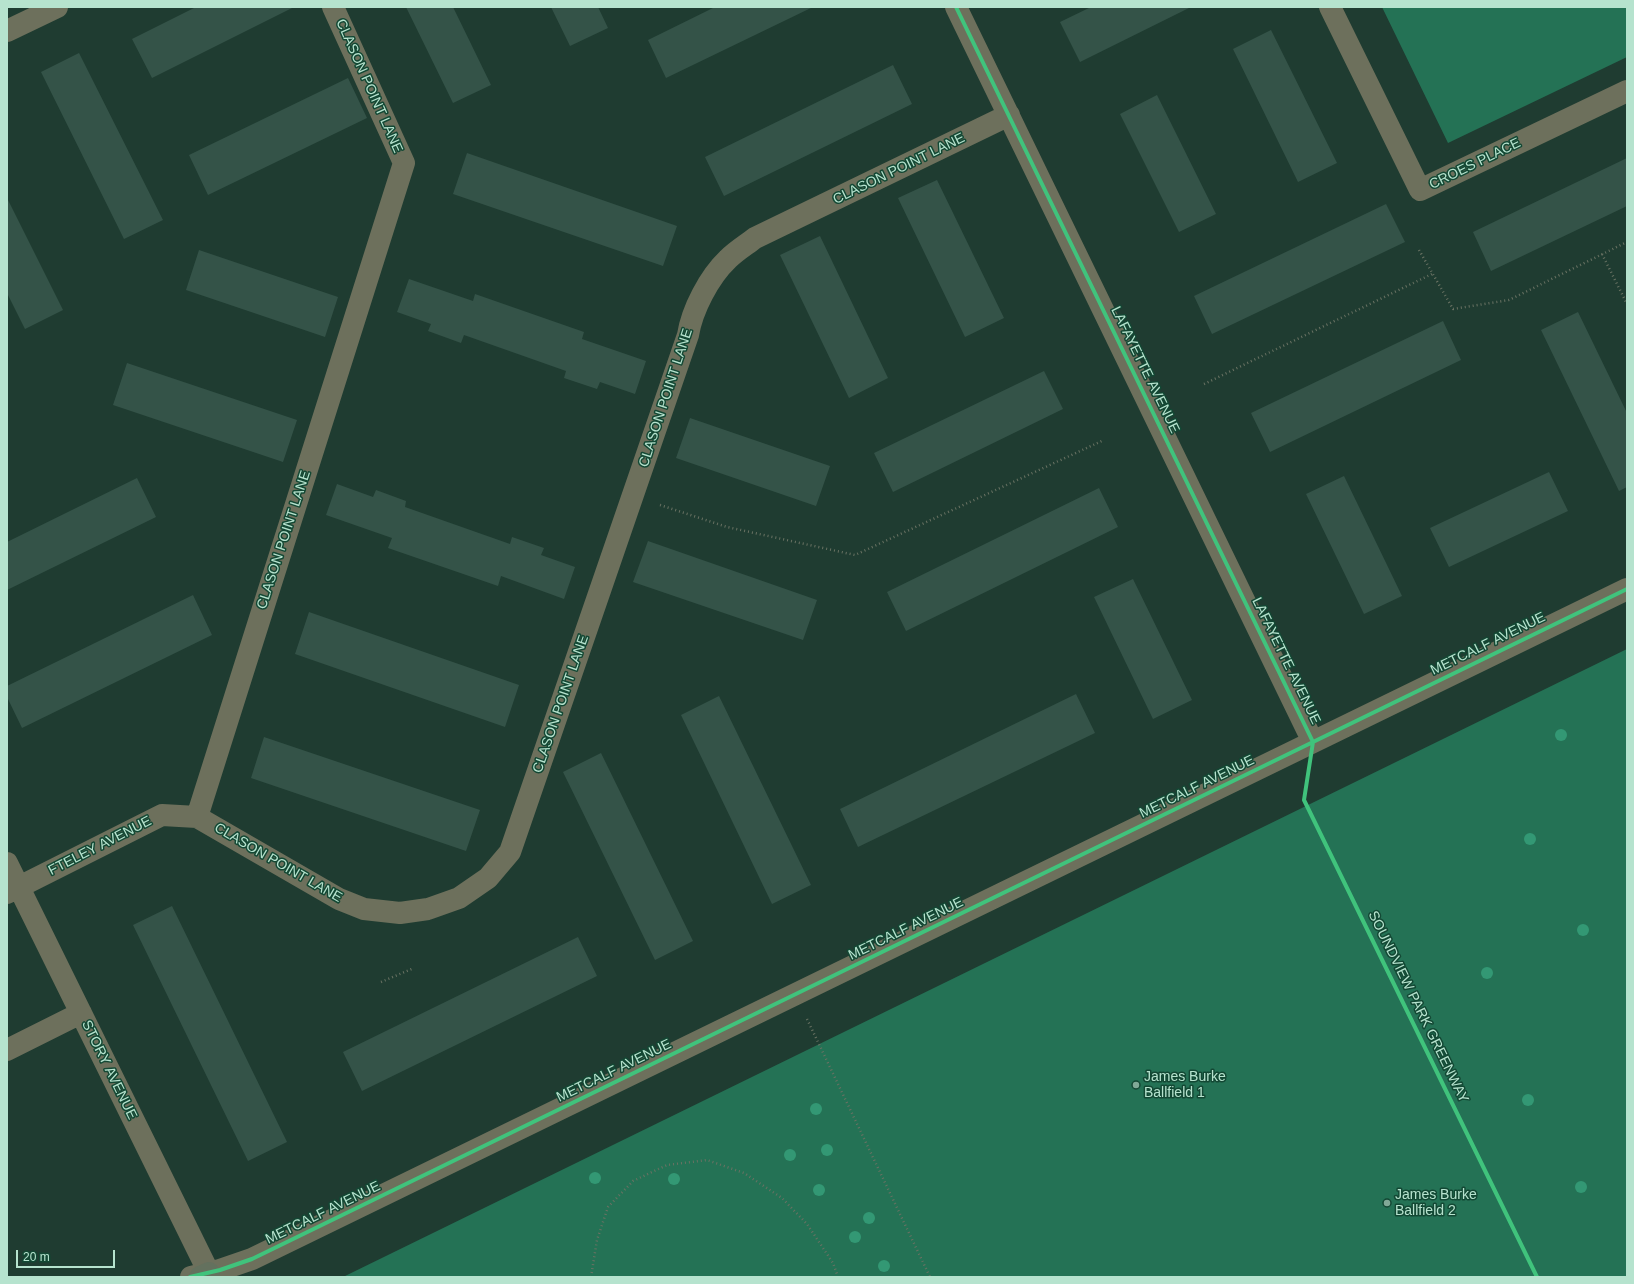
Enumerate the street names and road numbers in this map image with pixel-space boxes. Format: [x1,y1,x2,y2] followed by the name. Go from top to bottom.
[332,16,406,156] street label: CLASON POINT LANE
[830,130,968,208] street label: CLASON POINT LANE
[1427,135,1523,193] street label: CROES PLACE
[1107,304,1183,436] street label: LAFAYETTE AVENUE
[636,327,696,469] street label: CLASON POINT LANE
[254,469,314,611] street label: CLASON POINT LANE
[1248,595,1324,727] street label: LAFAYETTE AVENUE
[1428,609,1548,679] street label: METCALF AVENUE
[530,633,592,775] street label: CLASON POINT LANE
[1137,752,1257,822] street label: METCALF AVENUE
[46,813,154,879] street label: FTELEY AVENUE
[211,820,345,906] street label: CLASON POINT LANE
[846,894,966,964] street label: METCALF AVENUE
[1364,908,1472,1106] street label: SOUNDVIEW PARK GREENWAY
[78,1018,140,1122] street label: STORY AVENUE
[554,1036,674,1106] street label: METCALF AVENUE
[263,1178,383,1248] street label: METCALF AVENUE

